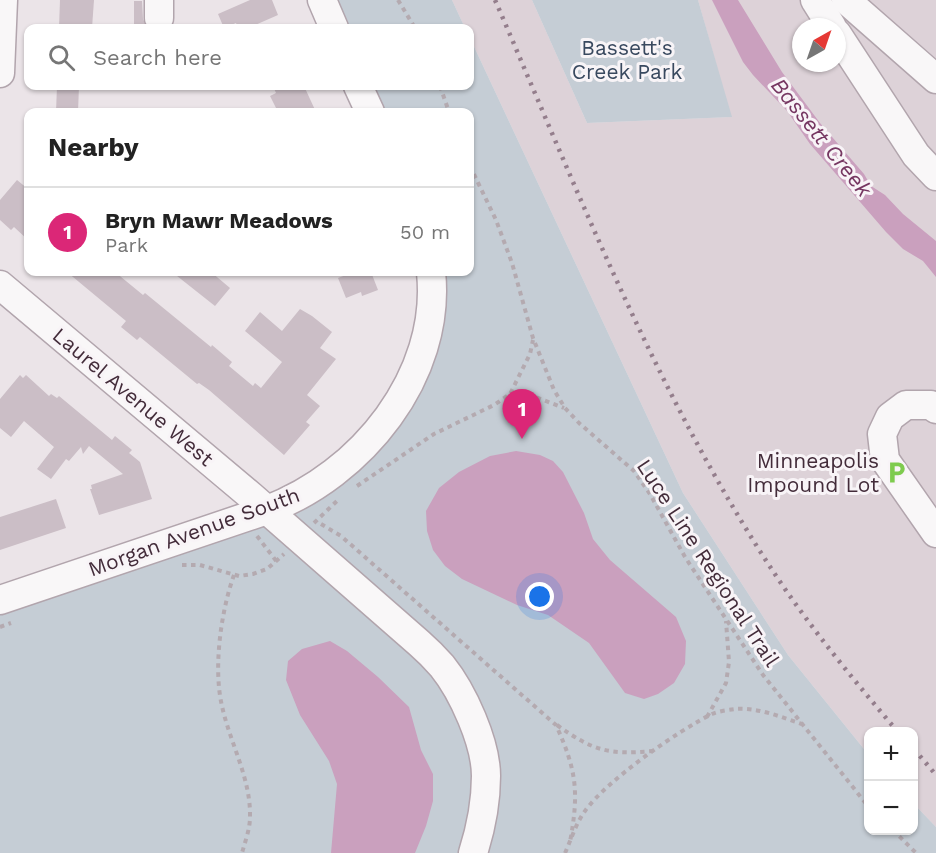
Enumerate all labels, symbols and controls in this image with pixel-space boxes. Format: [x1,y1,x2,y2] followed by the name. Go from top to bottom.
[792,18,846,72] north arrow
[24,24,474,90] search box
[572,35,682,84] park label: Bassett's Creek Park
[45,41,78,74] icon: search
[93,45,222,70] text: Search here
[766,73,878,203] water label: Bassett Creek
[48,132,139,162] text: Nearby
[105,208,333,233] text: Bryn Mawr Meadows
[63,220,72,244] text: 1
[400,220,450,244] text: 50 m
[105,233,148,257] text: Park
[48,322,219,471] street label: Laurel Avenue West
[502,390,542,439] pin: 1
[747,448,879,497] place label: Minneapolis Impound Lot
[632,454,785,672] street label: Luce Line Regional Trail
[884,460,910,486] parking icon: Minneapolis Impound Lot
[85,482,303,581] street label: Morgan Avenue South
[525,582,554,611] your location
[864,727,918,835] map controls
[864,727,918,781] button: +
[864,781,918,835] button: −

